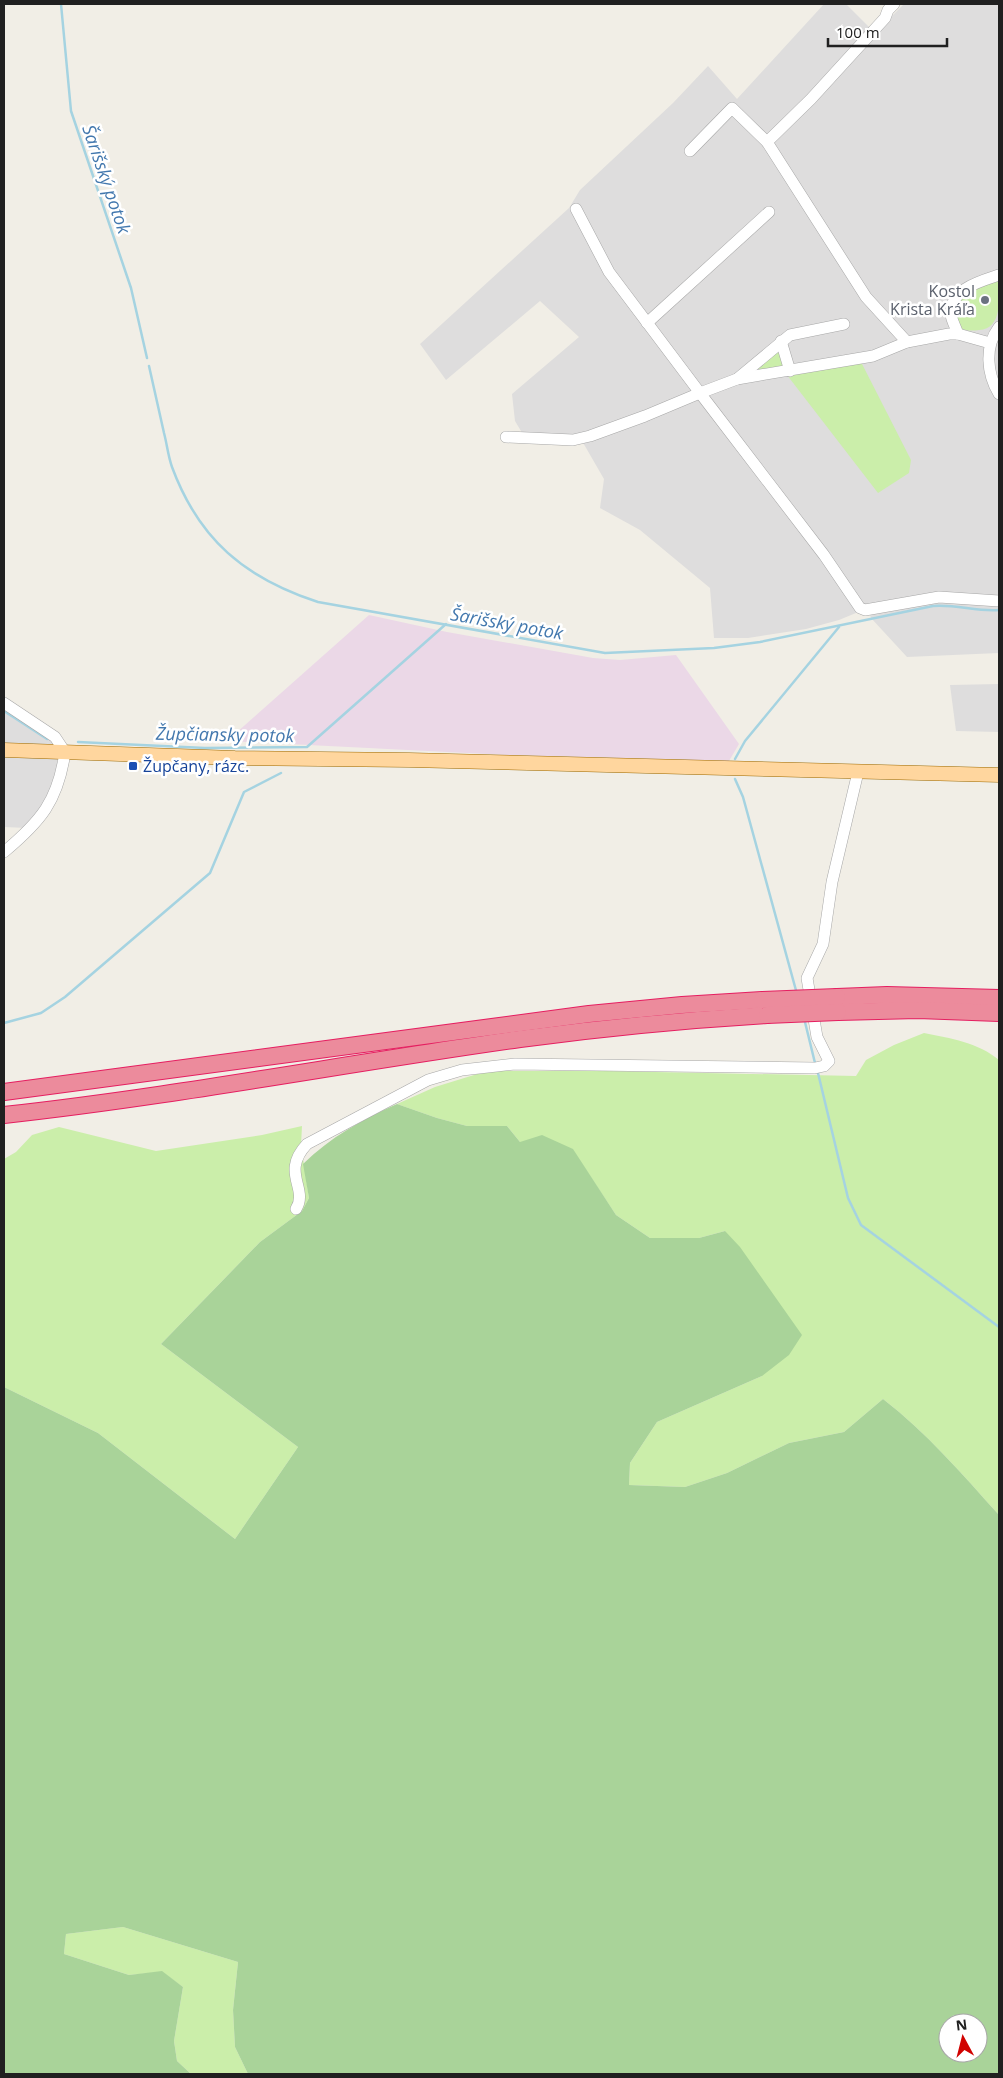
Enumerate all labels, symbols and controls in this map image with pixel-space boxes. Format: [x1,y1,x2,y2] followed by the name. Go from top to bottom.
[828,15,947,47] scale bar
[836,22,880,42] text: 100 m
[77,121,137,238] water label: Šarišský potok
[890,280,975,320] place label: Kostol Krista Kráľa
[979,294,991,306] marker: Kostol Krista Kráľa
[449,601,566,645] water label: Šarišský potok
[155,721,296,747] water label: Župčiansky potok
[143,755,249,777] place label: Župčany, rázc.
[127,760,139,772] marker: Župčany, rázc.
[938,2013,988,2063] north arrow
[955,2014,968,2035] text: N

